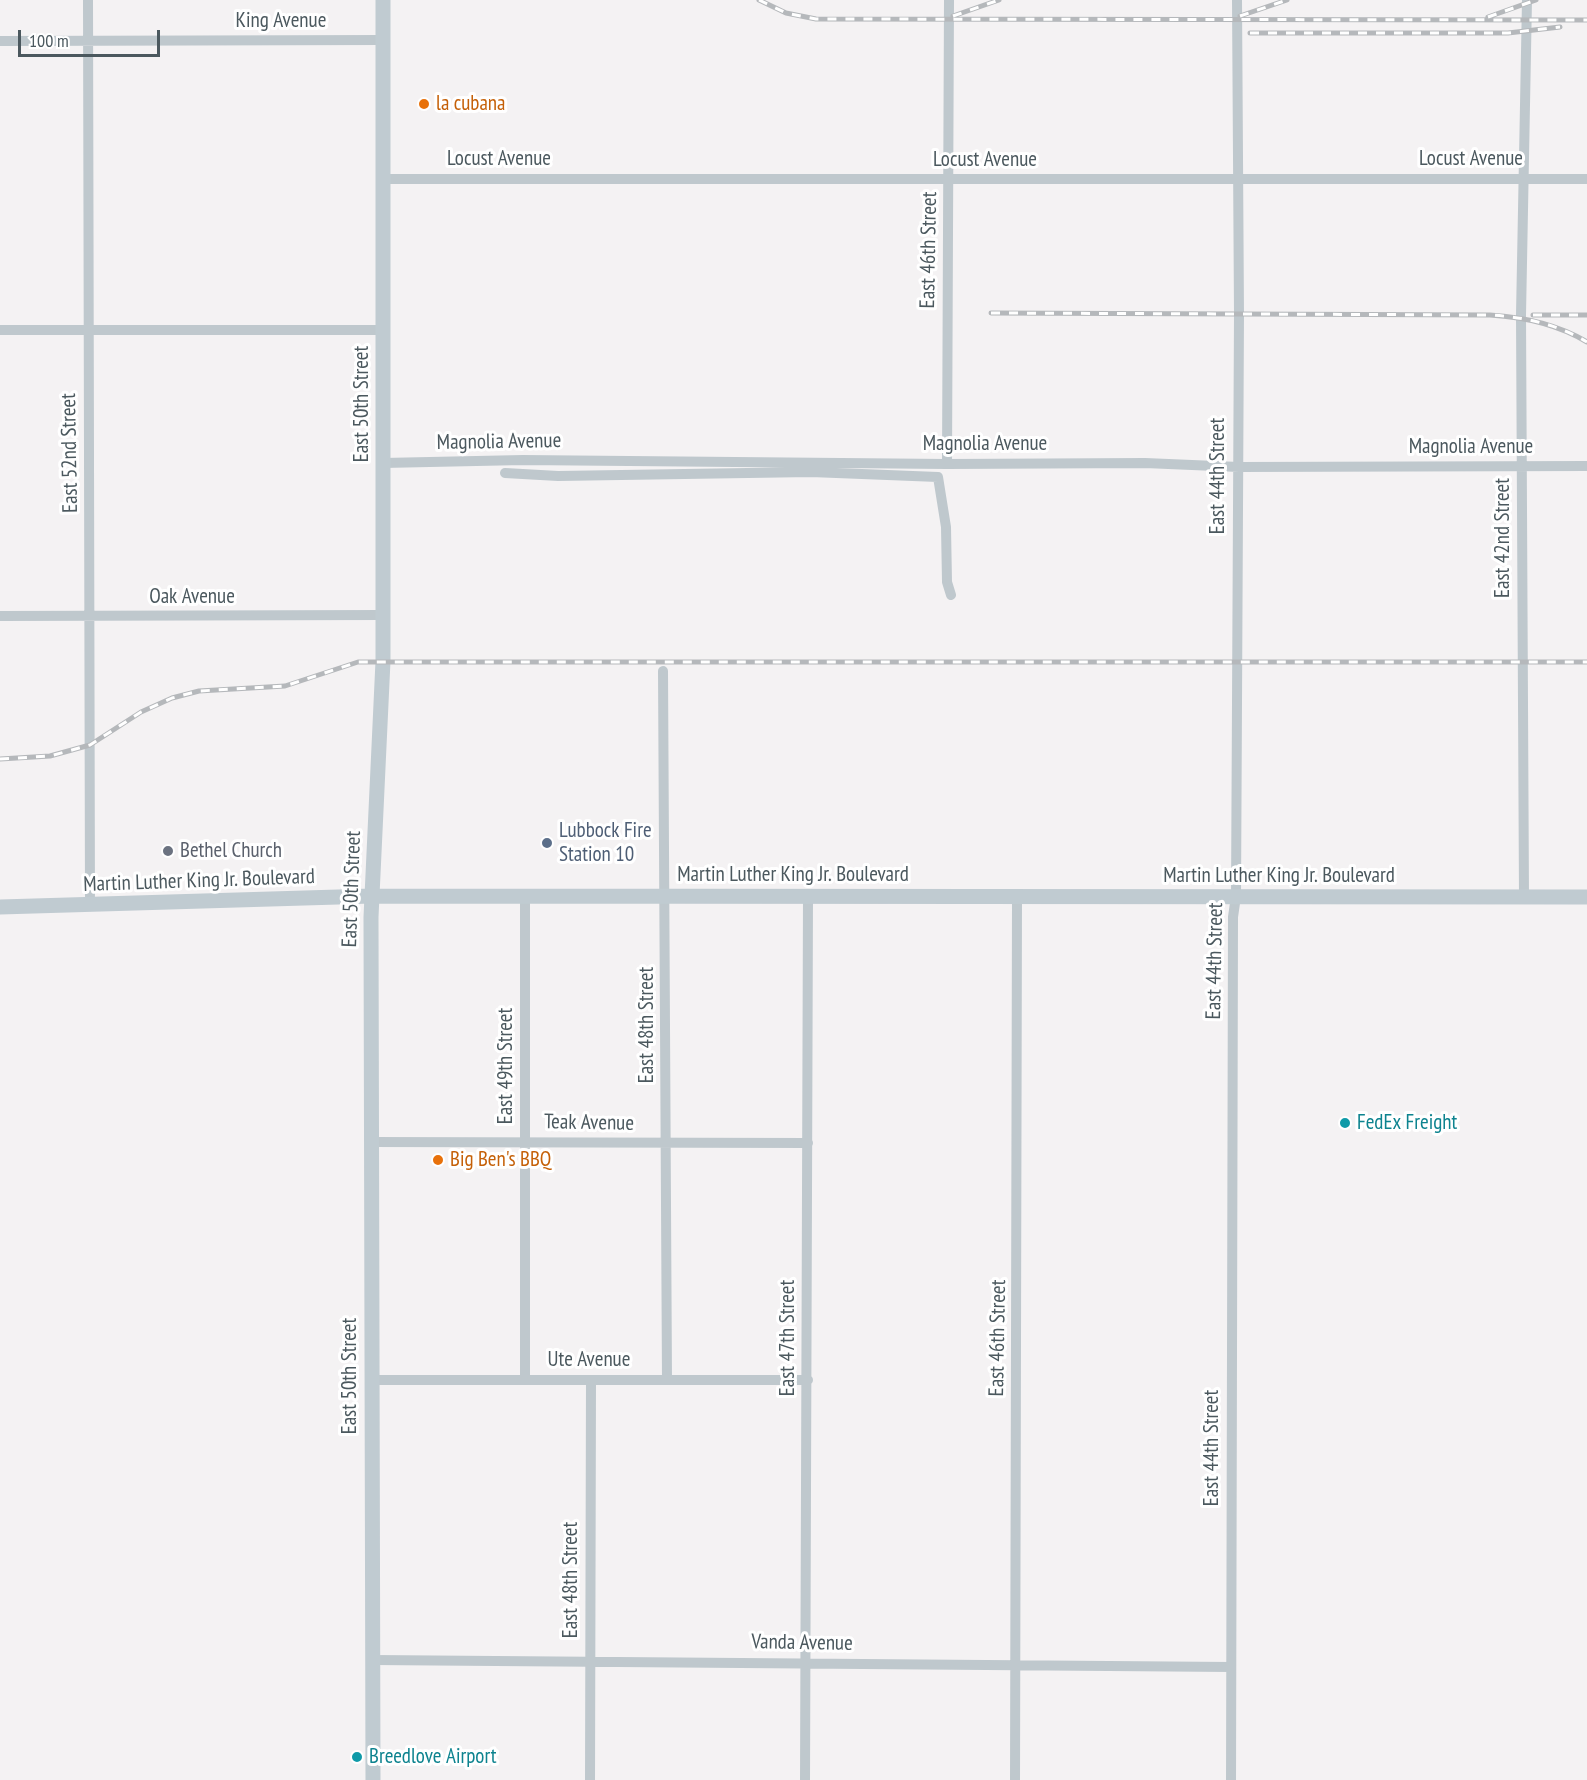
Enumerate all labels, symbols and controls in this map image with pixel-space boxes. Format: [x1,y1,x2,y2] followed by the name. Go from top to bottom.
[236,8,326,34] street label: King Avenue
[21,18,164,56] scale bar
[29,29,69,52] text: 100 m
[436,91,505,117] place label: la cubana
[417,97,431,111] marker: la cubana
[447,146,551,172] street label: Locust Avenue
[1419,146,1523,172] street label: Locust Avenue
[933,147,1037,173] street label: Locust Avenue
[915,192,943,308] street label: East 46th Street
[349,346,375,462] street label: East 50th Street
[56,393,84,513] street label: East 52nd Street
[1205,418,1231,534] street label: East 44th Street
[437,428,561,456] street label: Magnolia Avenue
[923,431,1047,457] street label: Magnolia Avenue
[1409,434,1533,460] street label: Magnolia Avenue
[1490,478,1516,598] street label: East 42nd Street
[149,584,235,610] street label: Oak Avenue
[559,818,652,868] place label: Lubbock Fire Station 10
[337,830,367,948] street label: East 50th Street
[540,836,554,850] marker: Lubbock Fire Station 10
[180,838,282,864] place label: Bethel Church
[161,844,175,858] marker: Bethel Church
[677,862,909,888] street label: Martin Luther King Jr. Boulevard
[1163,863,1395,889] street label: Martin Luther King Jr. Boulevard
[83,864,315,898] street label: Martin Luther King Jr. Boulevard
[1201,903,1229,1019] street label: East 44th Street
[634,967,660,1083] street label: East 48th Street
[493,1008,519,1124] street label: East 49th Street
[544,1110,634,1136] street label: Teak Avenue
[1357,1110,1457,1136] place label: FedEx Freight
[1338,1116,1352,1130] marker: FedEx Freight
[450,1147,551,1173] place label: Big Ben's BBQ
[431,1153,445,1167] marker: Big Ben's BBQ
[775,1280,801,1396] street label: East 47th Street
[984,1280,1012,1396] street label: East 46th Street
[337,1318,363,1434] street label: East 50th Street
[548,1347,630,1373] street label: Ute Avenue
[1199,1390,1225,1506] street label: East 44th Street
[558,1522,584,1638] street label: East 48th Street
[751,1630,853,1656] street label: Vanda Avenue
[369,1744,496,1770] place label: Breedlove Airport
[350,1750,364,1764] marker: Breedlove Airport

